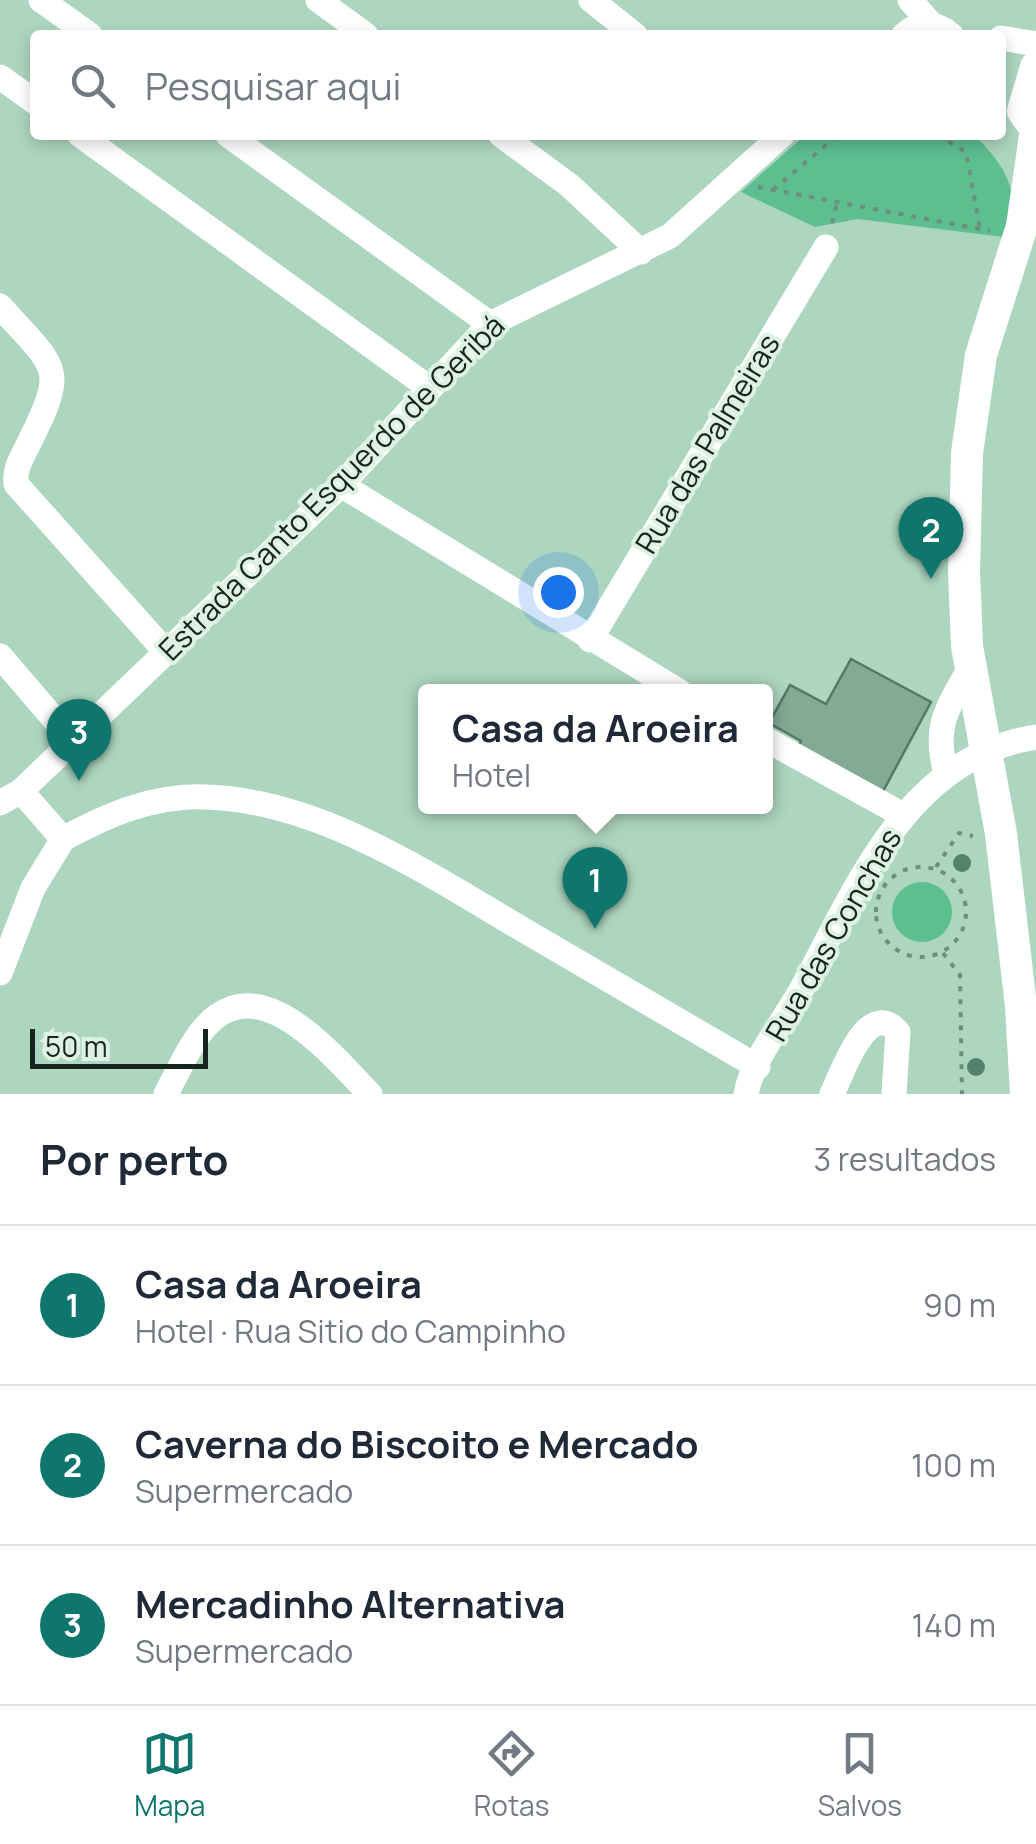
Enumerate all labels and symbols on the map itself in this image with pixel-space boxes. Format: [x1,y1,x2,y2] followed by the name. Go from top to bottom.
[149,305,513,669] street label: Estrada Canto Esquerdo de Geribá
[625,326,788,561] street label: Rua das Palmeiras
[898,496,964,579] pin: 2
[533,567,584,618] your location
[46,698,112,781] pin: 3
[755,820,910,1048] street label: Rua das Conchas
[562,846,628,929] pin: 1
[30,1024,208,1068] scale bar

